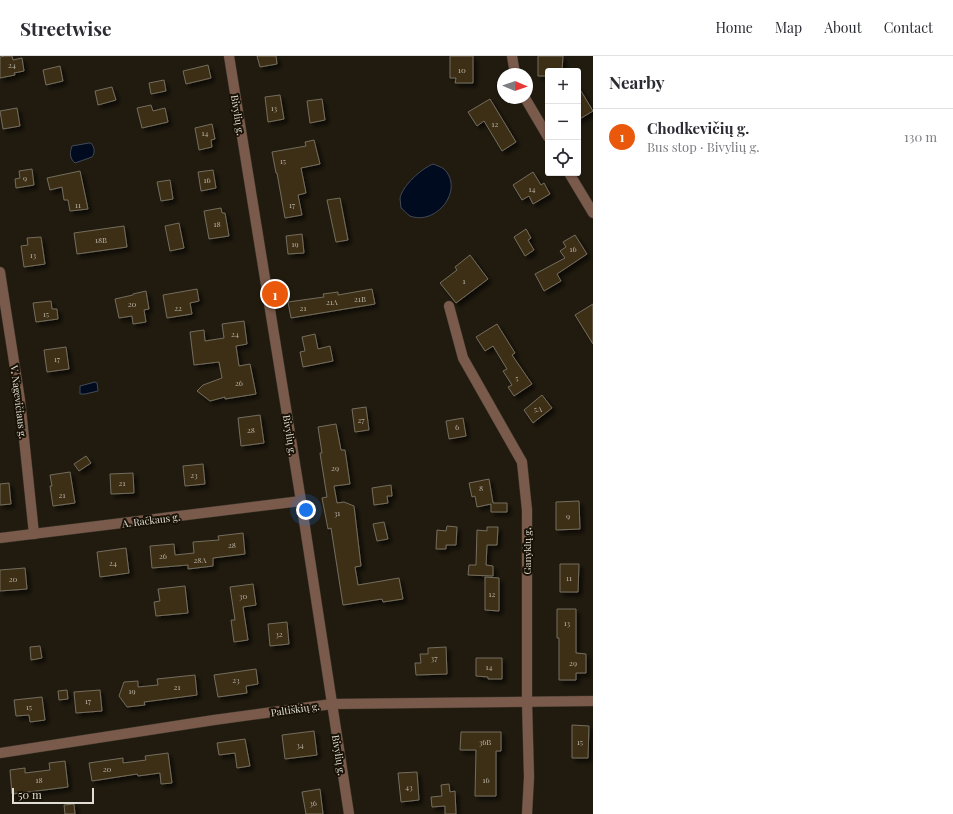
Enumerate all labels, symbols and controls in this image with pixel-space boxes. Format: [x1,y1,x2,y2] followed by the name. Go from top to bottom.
[20,15,112,41] text: Streetwise
[715,18,753,37] text: Home
[775,18,802,37] text: Map
[824,18,862,37] text: About
[884,18,933,37] text: Contact
[8,59,16,70] house number: 24
[458,64,466,75] house number: 10
[497,68,533,104] north arrow
[545,68,581,176] map controls
[545,68,581,104] button: +
[609,71,664,93] text: Nearby
[228,94,248,136] street label: Bivylių g.
[271,102,278,113] house number: 13
[545,104,581,140] button: −
[492,118,499,129] house number: 12
[647,118,749,138] text: Chodkevičių g.
[202,127,208,138] house number: 14
[620,128,624,145] text: 1
[904,128,937,145] text: 130 m
[647,138,760,155] text: Bus stop · Bivylių g.
[545,140,581,176] button: locate
[280,155,286,166] house number: 15
[23,172,27,183] house number: 9
[203,174,211,185] house number: 16
[529,183,535,194] house number: 14
[75,199,81,210] house number: 11
[289,199,296,210] house number: 17
[213,218,221,229] house number: 18
[95,234,107,245] house number: 18B
[291,238,299,249] house number: 19
[569,243,577,254] house number: 16
[30,249,37,260] house number: 13
[463,275,466,286] house number: 1
[262,279,288,309] pin: 1
[354,293,366,304] house number: 21B
[326,296,339,307] house number: 21A
[128,298,137,309] house number: 20
[174,302,182,313] house number: 22
[300,302,306,313] house number: 21
[43,308,49,319] house number: 15
[231,328,239,339] house number: 24
[54,353,61,364] house number: 17
[7,364,30,439] street label: V. Nagevičiaus g.
[515,372,519,383] house number: 5
[235,377,243,388] house number: 26
[534,403,543,414] house number: 5A
[280,414,300,456] street label: Bivylių g.
[357,414,365,425] house number: 27
[455,421,459,432] house number: 6
[247,424,255,435] house number: 28
[331,462,339,473] house number: 29
[190,469,198,480] house number: 23
[119,477,125,488] house number: 21
[479,482,483,493] house number: 8
[59,489,65,500] house number: 21
[296,500,316,520] your location
[334,507,340,518] house number: 31
[120,509,181,531] street label: A. Račkaus g.
[566,510,570,521] house number: 9
[520,528,534,574] street label: Ganyklų g.
[228,539,236,550] house number: 28
[159,550,167,561] house number: 26
[193,554,207,565] house number: 28A
[109,557,117,568] house number: 24
[566,572,572,583] house number: 11
[9,573,18,584] house number: 20
[489,588,496,599] house number: 12
[239,590,247,601] house number: 30
[564,617,571,628] house number: 13
[275,628,283,639] house number: 32
[431,652,438,663] house number: 37
[569,657,577,668] house number: 29
[486,661,492,672] house number: 14
[232,674,240,685] house number: 23
[174,681,180,692] house number: 21
[128,685,136,696] house number: 19
[85,695,92,706] house number: 17
[270,699,320,719] street label: Paltiškių g.
[26,701,32,712] house number: 15
[329,734,349,776] street label: Bivylių g.
[479,736,491,747] house number: 36B
[577,736,583,747] house number: 15
[296,739,304,750] house number: 34
[103,763,112,774] house number: 20
[35,774,43,785] house number: 18
[482,774,490,785] house number: 16
[405,781,413,792] house number: 43
[12,786,94,805] scale bar
[18,787,42,802] text: 50 m
[309,797,317,808] house number: 36

